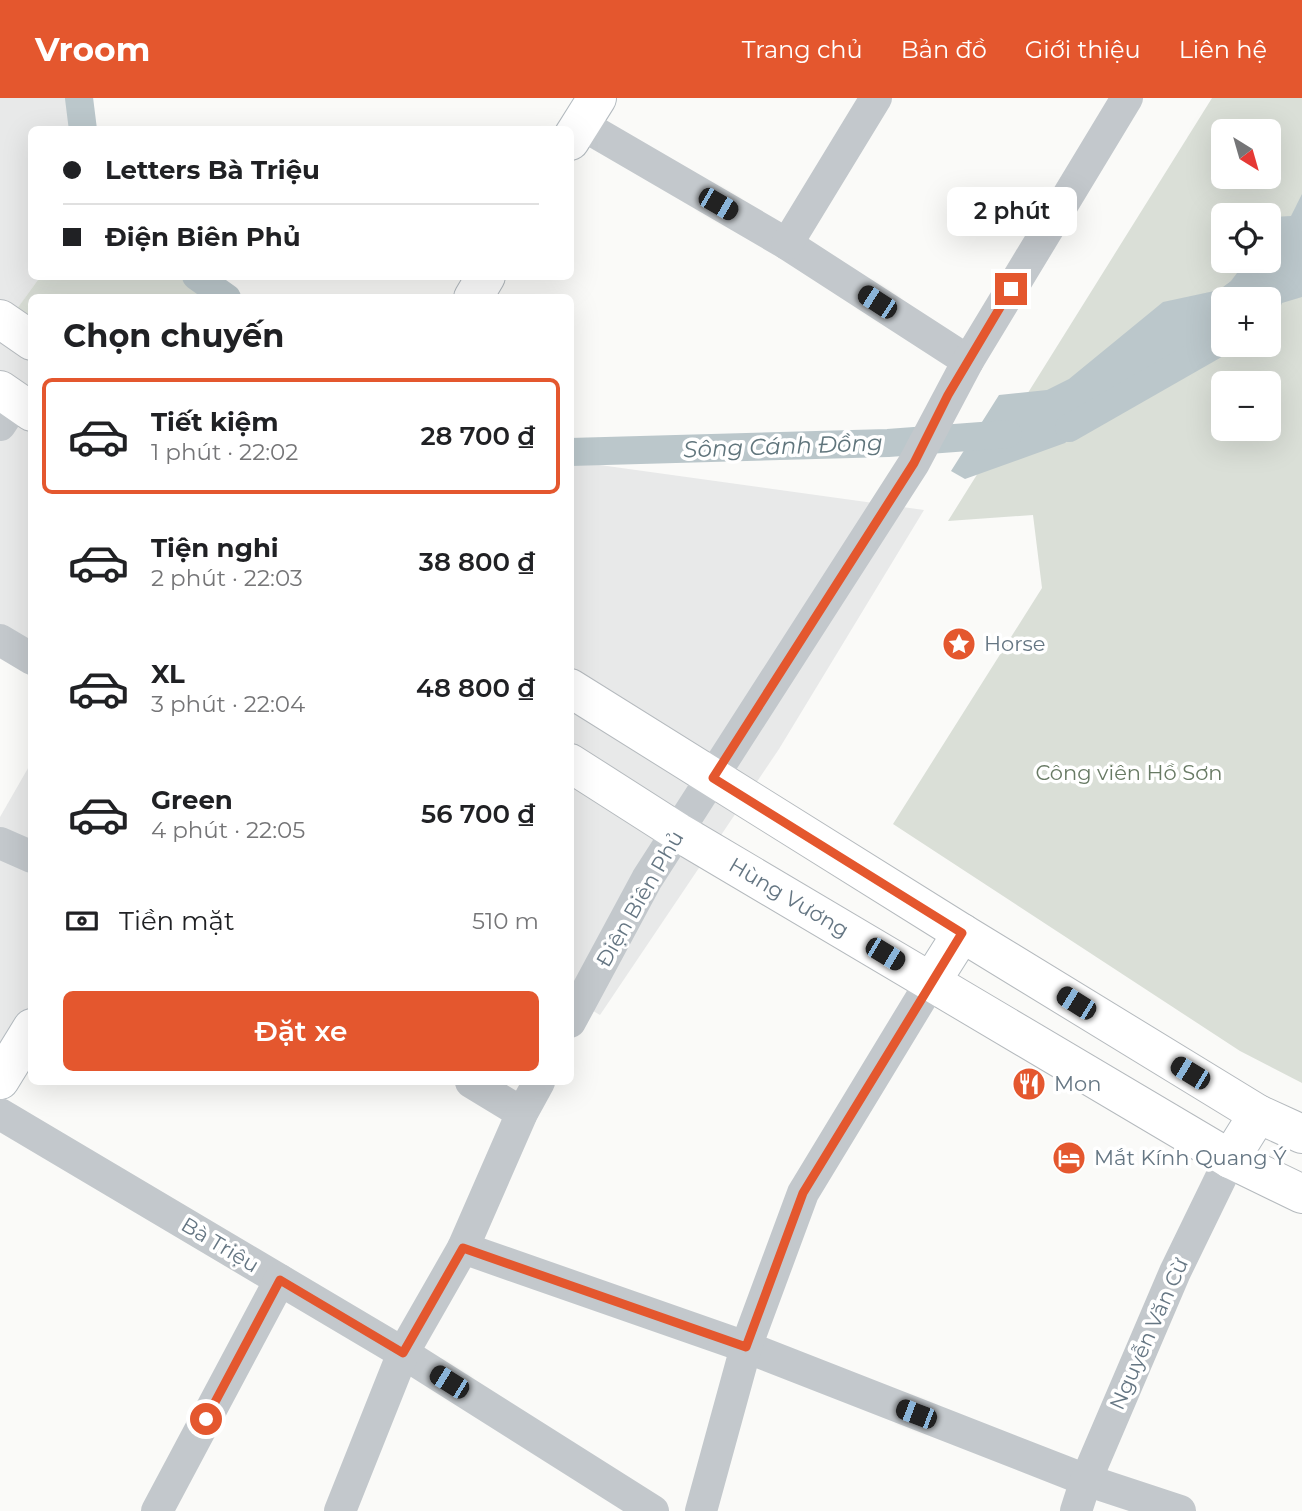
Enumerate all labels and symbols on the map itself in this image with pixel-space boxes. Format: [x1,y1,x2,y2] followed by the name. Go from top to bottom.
[1211,119,1281,189] north arrow
[695,184,742,224] car
[946,188,1076,236] callout: 2 phút
[995,273,1027,305] route end
[854,282,901,322] car
[683,429,883,463] water label: Sông Cánh Đồng
[940,625,978,663] place icon: Horse
[984,631,1046,656] place label: Horse
[1035,760,1223,785] park label: Công viên Hồ Sơn
[591,826,689,971] street label: Điện Biên Phủ
[725,852,854,942] street label: Hùng Vương
[862,934,909,974] car
[1053,983,1100,1023] car
[1167,1053,1214,1093] car
[1010,1065,1048,1103] restaurant icon: Mon
[1054,1071,1101,1096] place label: Mon
[1050,1139,1088,1177] hotel icon: Mắt Kính Quang Ý
[1094,1145,1287,1170] place label: Mắt Kính Quang Ý
[177,1212,264,1277] street label: Bà Triệu
[1104,1254,1193,1413] street label: Nguyễn Văn Cừ
[426,1362,473,1402] car
[893,1397,940,1431] car
[190,1403,222,1435] route start

